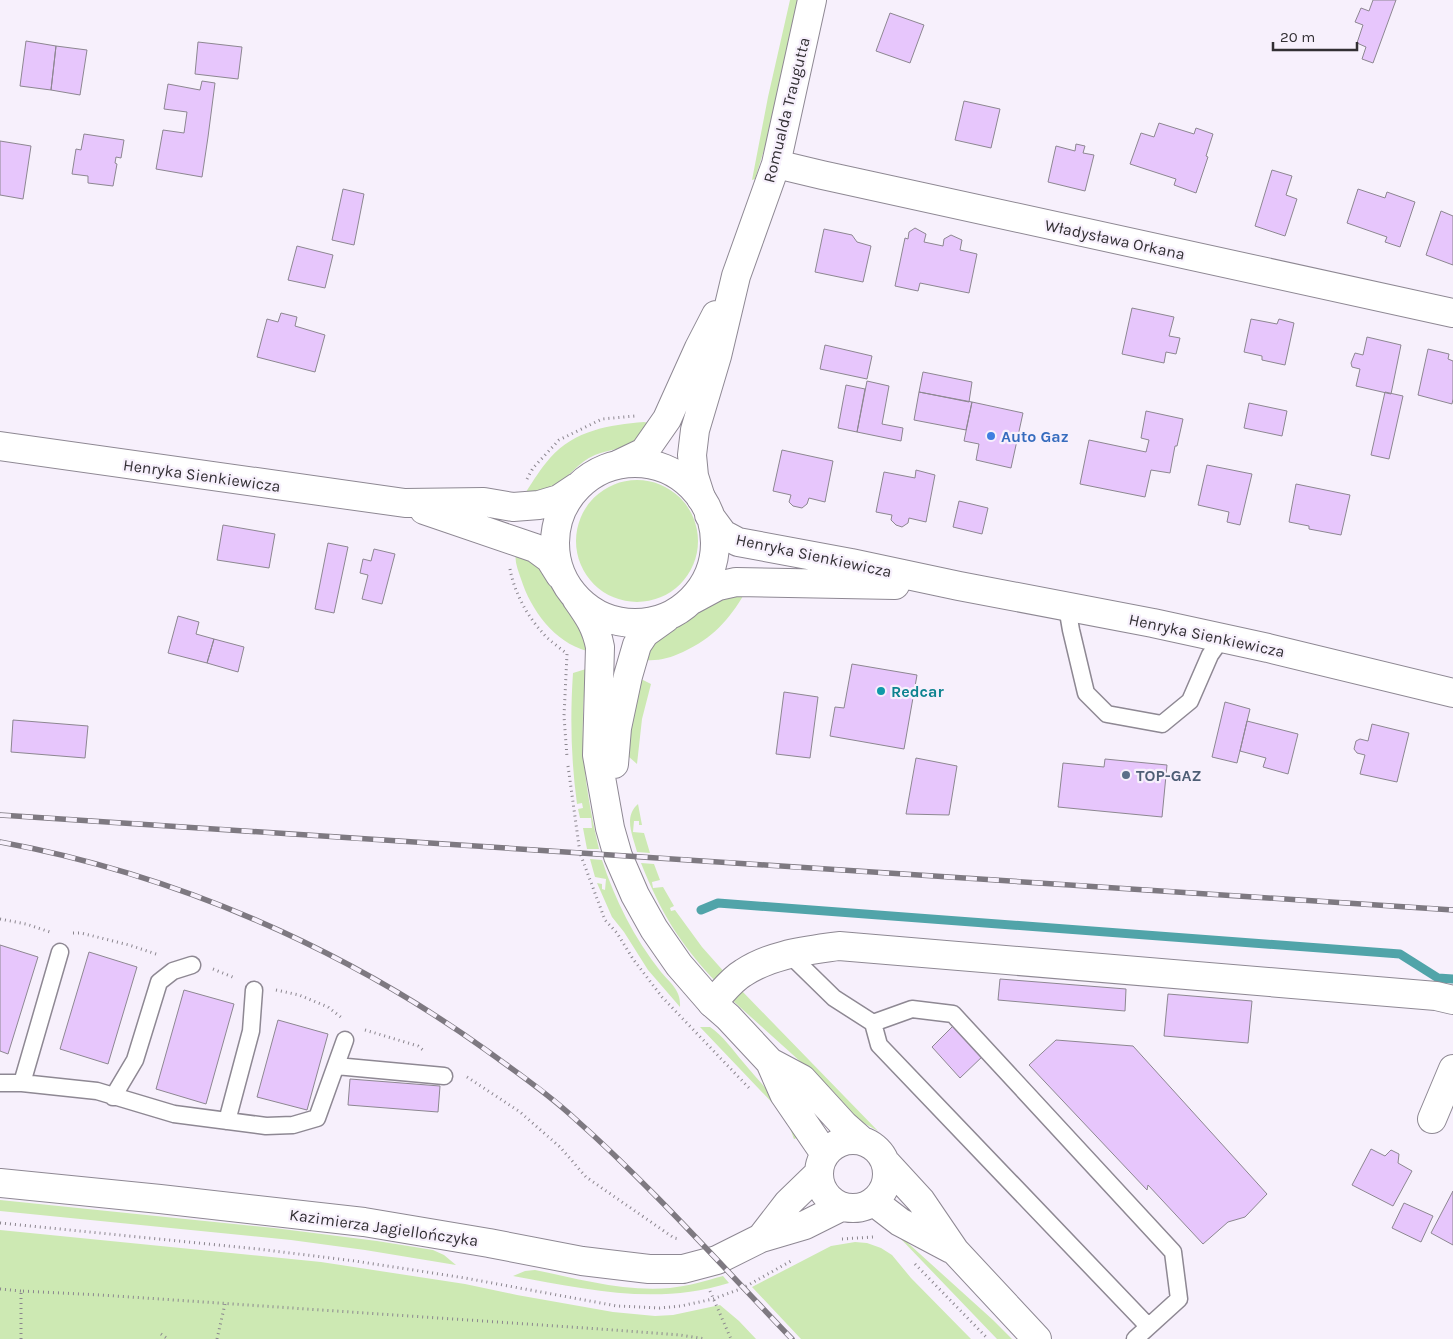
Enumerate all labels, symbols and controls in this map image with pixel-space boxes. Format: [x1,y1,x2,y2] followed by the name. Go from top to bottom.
[1273,20,1357,52] scale bar
[1280,28,1315,46] text: 20 m
[759,35,814,185] street label: Romualda Traugutta
[1043,215,1187,264] street label: Władysława Orkana
[1001,427,1069,446] place label: Auto Gaz
[985,430,997,442] marker: Auto Gaz
[122,455,282,496] street label: Henryka Sienkiewicza
[734,530,894,581] street label: Henryka Sienkiewicza
[1127,610,1287,661] street label: Henryka Sienkiewicza
[891,682,944,701] place label: Redcar
[875,685,887,697] marker: Redcar
[1136,766,1202,785] place label: TOP-GAZ
[1120,769,1132,781] marker: TOP-GAZ
[288,1205,480,1250] street label: Kazimierza Jagiellończyka

